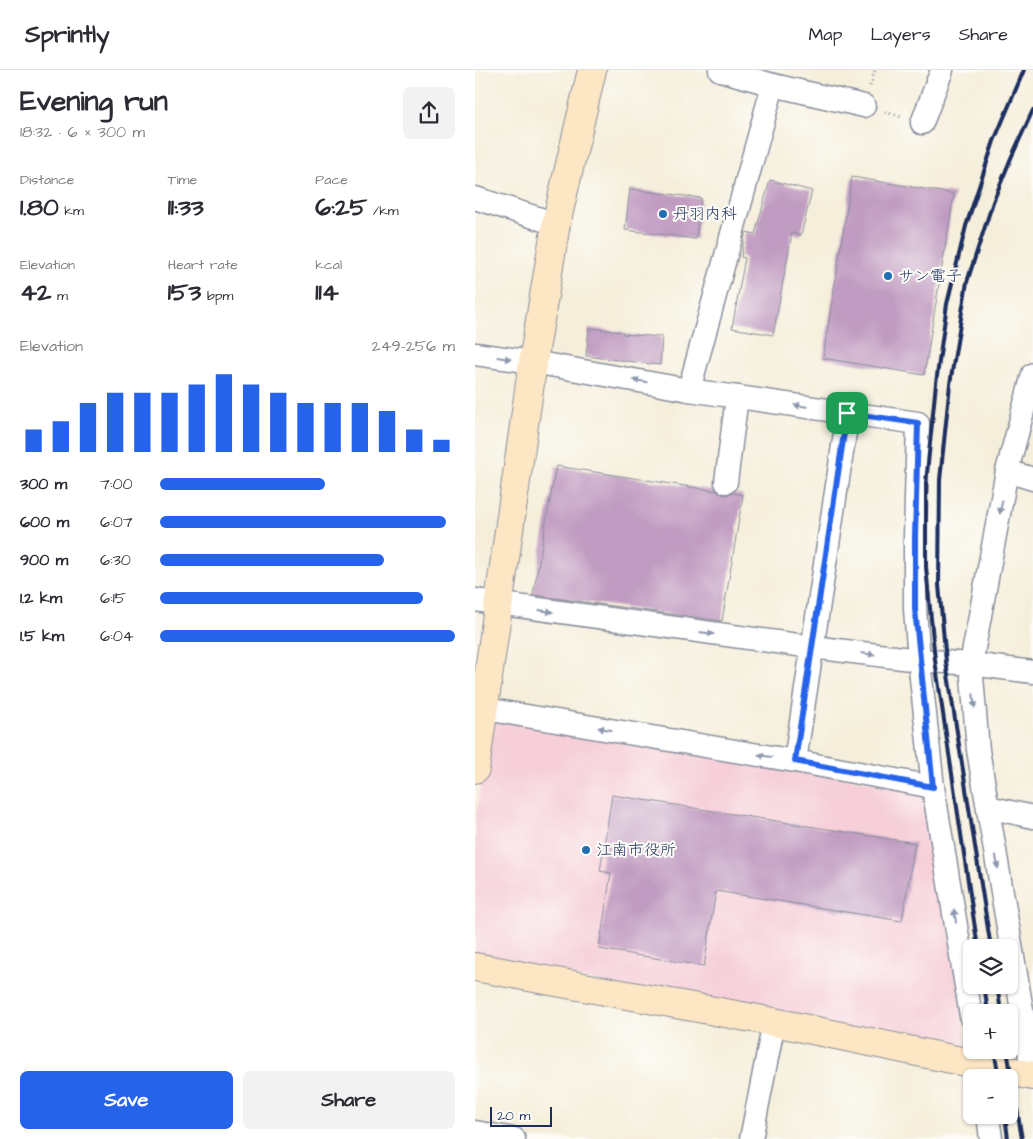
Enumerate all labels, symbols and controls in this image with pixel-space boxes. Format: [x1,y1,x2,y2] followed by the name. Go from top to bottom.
[25,18,109,52] text: Sprintly
[808,22,842,47] text: Map
[870,22,931,47] text: Layers
[959,22,1008,47] text: Share
[20,82,168,121] text: Evening run
[403,87,455,139] button: share
[20,121,145,143] text: 18:32 · 6 × 300 m
[20,170,74,190] text: Distance
[168,170,197,190] text: Time
[315,170,348,190] text: Pace
[20,190,59,225] text: 1.80
[168,190,204,225] text: 11:33
[315,190,367,225] text: 6:25
[59,201,84,221] text: km
[367,201,399,221] text: /km
[673,203,737,225] place label: 丹羽内科
[657,208,669,220] marker: 丹羽内科
[20,255,75,275] text: Elevation
[168,255,238,275] text: Heart rate
[315,255,342,275] text: kcal
[898,265,962,287] place label: サン電子
[882,270,894,282] marker: サン電子
[20,275,51,310] text: 42
[168,275,201,310] text: 153
[315,275,339,310] text: 114
[51,286,68,306] text: m
[201,286,233,306] text: bpm
[20,335,83,357] text: Elevation
[372,335,455,357] text: 249–256 m
[497,354,513,362] one-way arrow
[632,377,648,385] one-way arrow
[826,392,868,434] pin
[833,399,861,427] icon: arrive
[792,402,808,410] one-way arrow
[20,473,67,495] text: 300 m
[100,473,133,495] text: 7:00
[996,499,1004,515] one-way arrow
[20,511,69,533] text: 600 m
[100,511,133,533] text: 6:07
[20,549,68,571] text: 900 m
[100,549,131,571] text: 6:30
[20,587,62,609] text: 1.2 km
[100,587,126,609] text: 6:15
[538,607,554,615] one-way arrow
[20,625,64,647] text: 1.5 km
[100,625,134,647] text: 6:04
[699,629,715,637] one-way arrow
[860,650,876,658] one-way arrow
[970,693,978,709] one-way arrow
[596,724,612,732] one-way arrow
[756,751,772,759] one-way arrow
[596,839,676,861] place label: 江南市役所
[580,844,592,856] marker: 江南市役所
[994,854,1002,870] one-way arrow
[950,908,958,924] one-way arrow
[963,939,1018,1124] map controls
[963,939,1018,994] button: layers
[963,1004,1018,1059] button: +
[963,1069,1018,1124] button: −
[20,1071,233,1129] button: Save
[243,1071,455,1129] button: Share
[490,1104,553,1127] scale bar
[497,1106,530,1126] text: 20 m

